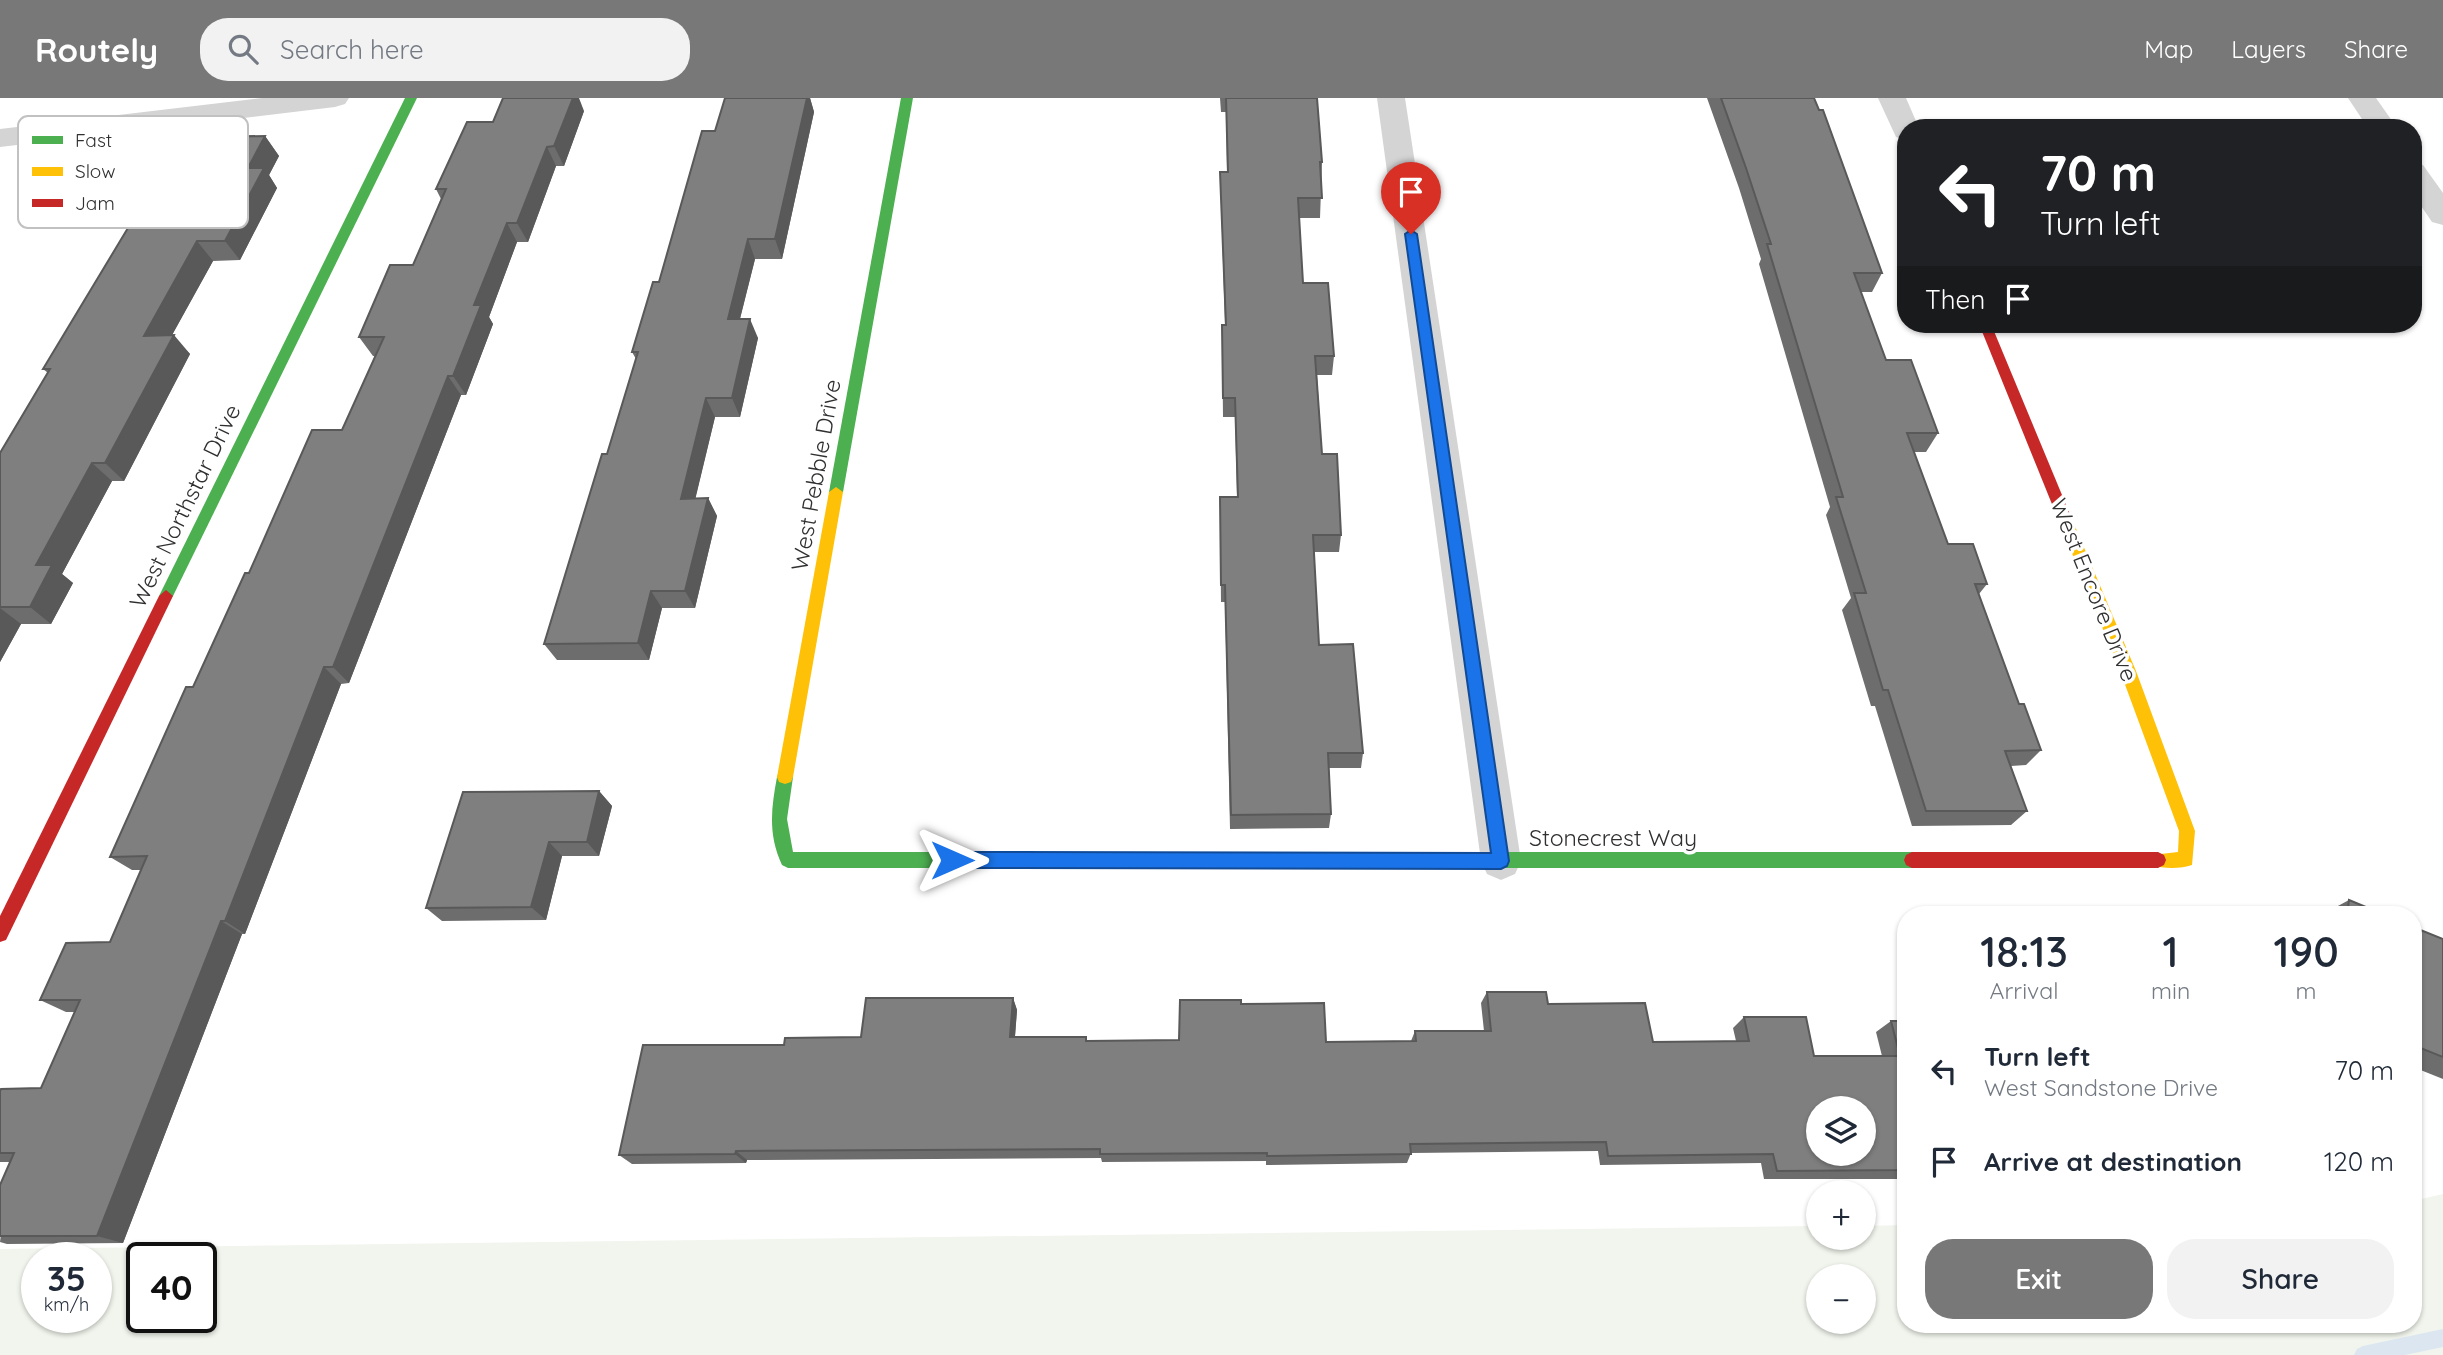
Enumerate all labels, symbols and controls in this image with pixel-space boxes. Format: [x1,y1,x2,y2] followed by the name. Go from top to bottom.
[200,18,690,81] search box
[35,29,158,70] text: Routely
[224,30,262,68] icon: search
[280,33,424,66] text: Search here
[2144,34,2193,64] text: Map
[2231,34,2306,64] text: Layers
[2344,34,2408,64] text: Share
[18,116,248,228] legend
[75,128,112,152] text: Fast
[2040,142,2156,203] text: 70 m
[1925,147,2016,238] icon: left
[75,159,116,183] text: Slow
[1381,162,1441,234] pin
[1392,173,1430,211] icon: arrive
[75,191,115,215] text: Jam
[2040,203,2161,243] text: Turn left
[1999,280,2037,318] icon: arrive
[1925,283,1985,316] text: Then
[784,377,847,573] street label: West Pebble Drive
[123,399,246,612] street label: West Northstar Drive
[2045,494,2144,686] street label: West Encore Drive
[915,823,989,897] position arrow
[1529,823,1697,852] street label: Stonecrest Way
[1980,925,2068,978] text: 18:13
[2163,925,2179,978] text: 1
[2273,925,2339,978] text: 190
[1990,976,2058,1005] text: Arrival
[2151,976,2190,1005] text: min
[2296,976,2317,1005] text: m
[1984,1040,2091,1073] text: Turn left
[1925,1052,1963,1090] icon: left
[2334,1054,2394,1087] text: 70 m
[1984,1073,2218,1102] text: West Sandstone Drive
[1806,1096,1876,1334] map controls
[1806,1096,1876,1166] button: layers
[1925,1143,1963,1181] icon: arrive
[1984,1145,2242,1178] text: Arrive at destination
[2324,1145,2394,1178] text: 120 m
[1806,1180,1876,1250] button: +
[1925,1239,2153,1319] button: Exit
[2167,1239,2394,1319] button: Share
[126,1242,217,1333] speed limit sign: 40
[47,1256,86,1300] text: 35
[1806,1264,1876,1334] button: −
[44,1293,89,1316] text: km/h

